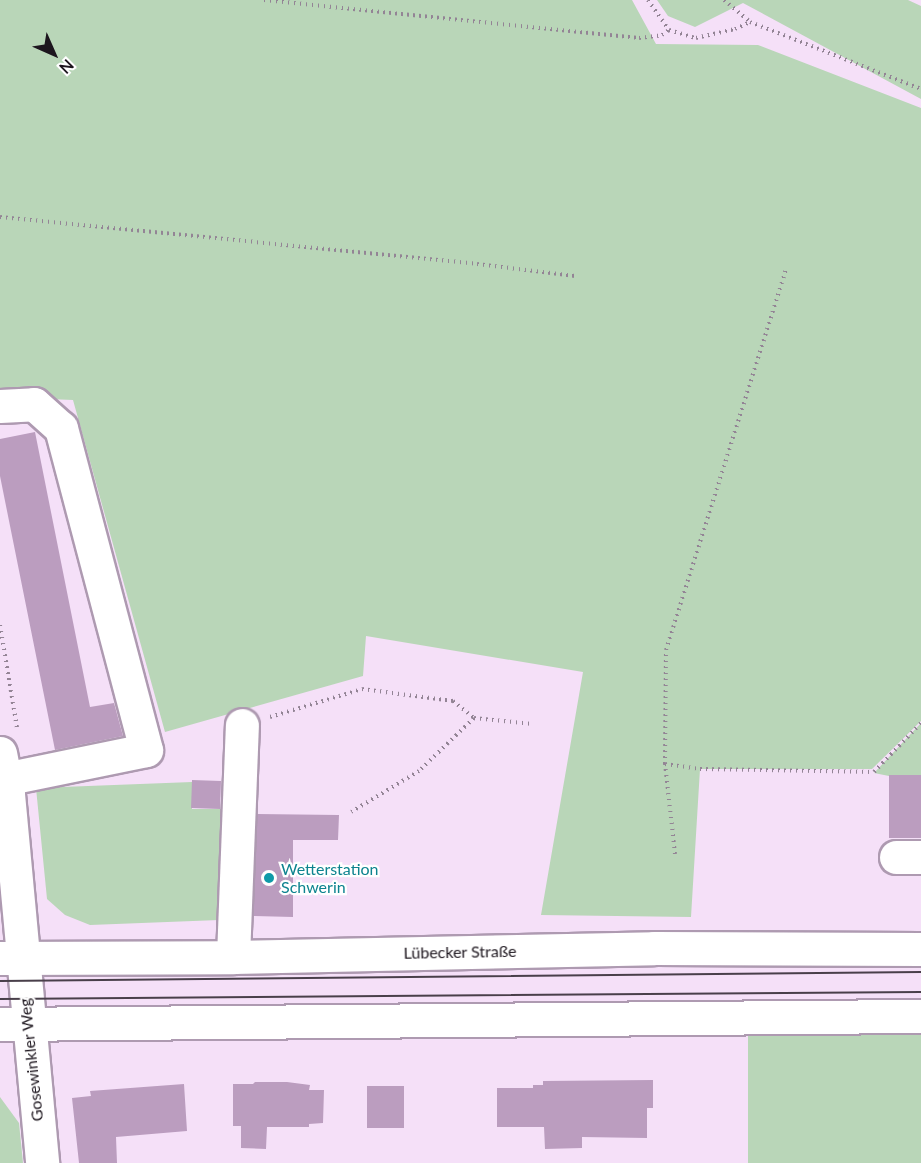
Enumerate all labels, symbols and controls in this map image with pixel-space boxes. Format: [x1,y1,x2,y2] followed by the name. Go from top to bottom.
[24,24,84,84] north arrow
[56,56,78,78] text: N
[281,859,379,897] place label: Wetterstation Schwerin
[262,871,276,885] marker: Wetterstation Schwerin
[403,941,517,963] street label: Lübecker Straße
[15,997,47,1123] street label: Gosewinkler Weg

